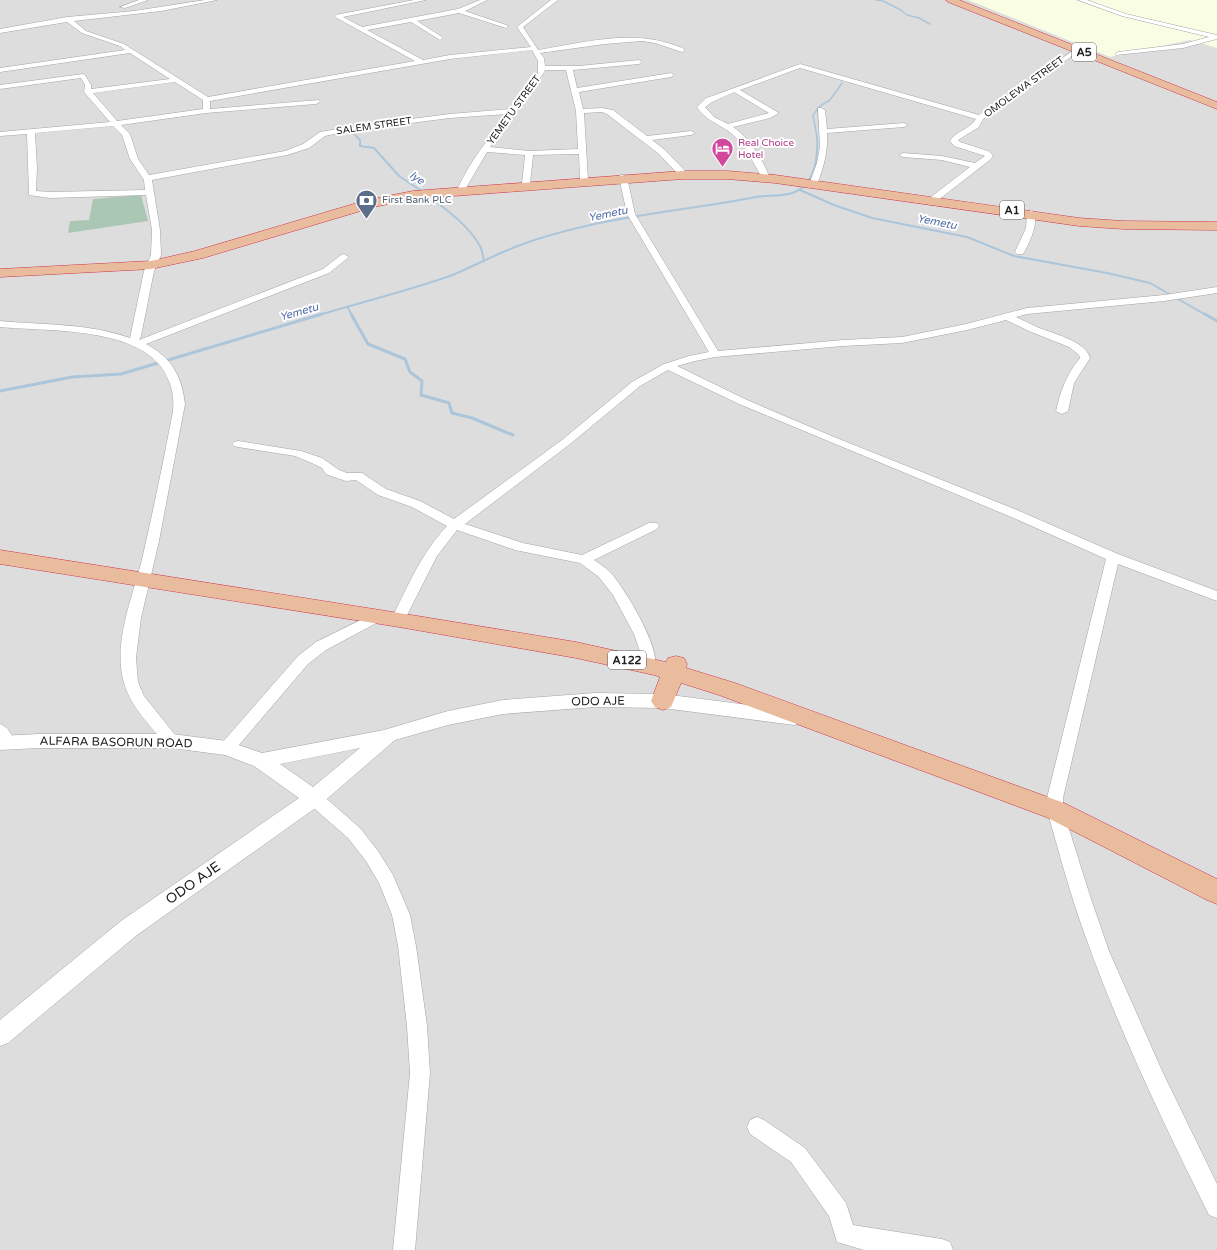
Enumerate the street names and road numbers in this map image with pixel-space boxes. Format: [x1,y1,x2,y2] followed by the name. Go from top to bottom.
[1072,43,1096,61] road number: A5
[982,54,1066,120] street label: OMOLEWA STREET
[485,73,543,147] street label: YEMETU STREET
[336,115,412,137] street label: SALEM STREET
[1000,201,1024,219] road number: A1
[608,651,646,669] road number: A122
[571,694,625,708] street label: ODO AJE
[39,734,193,750] street label: ALFARA BASORUN ROAD
[162,858,224,908] street label: ODO AJE

